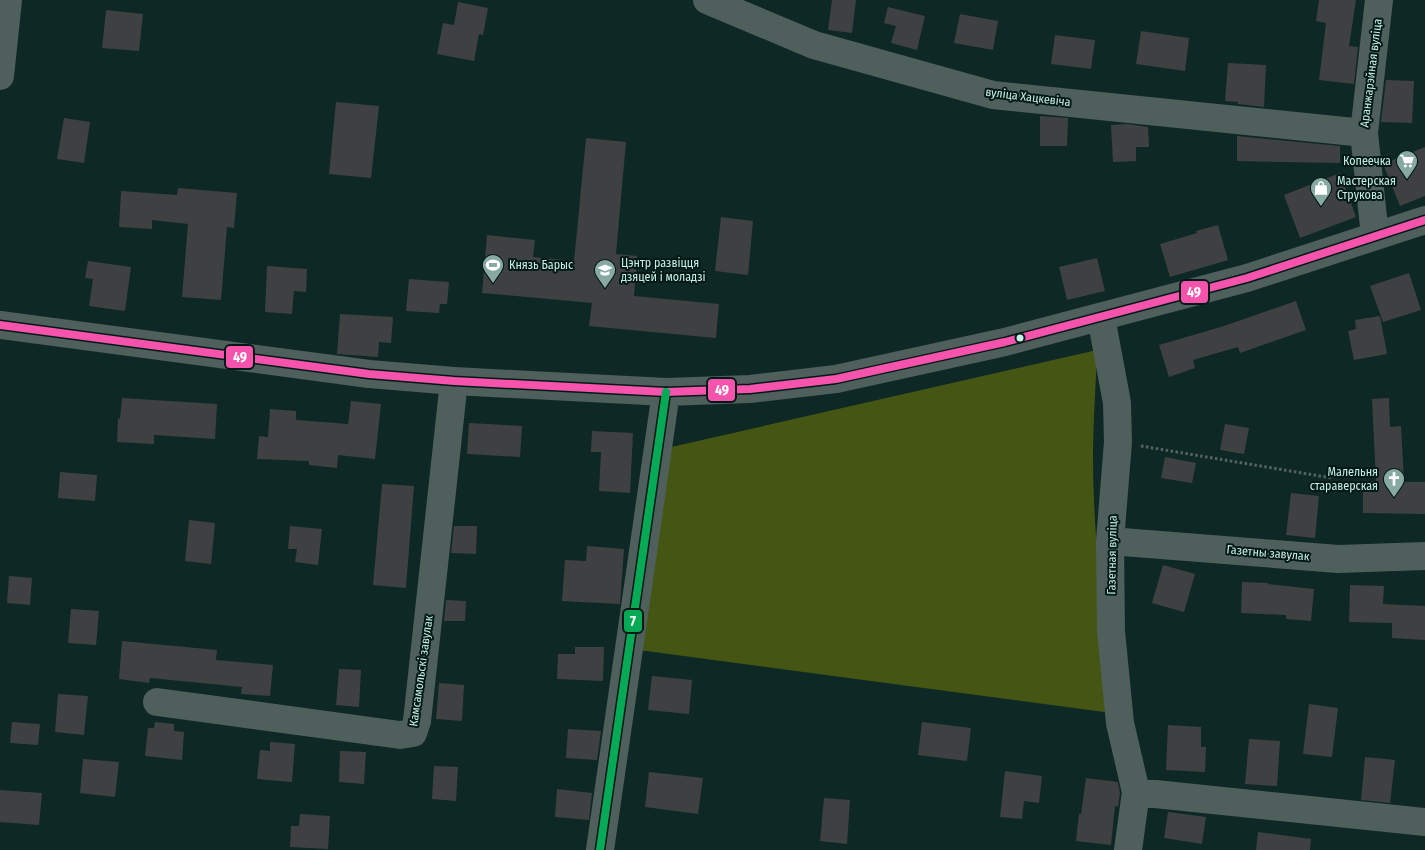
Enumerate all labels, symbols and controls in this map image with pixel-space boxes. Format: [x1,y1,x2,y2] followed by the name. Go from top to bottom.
[1357,18,1385,128] street label: Аранжарэйная вуліца
[985,85,1071,109] street label: вуліца Хацкевіча
[1395,149,1419,180] supermarket icon: Копеечка
[1343,154,1391,168] place label: Копеечка
[1337,174,1396,202] place label: Мастерская Струкова
[1309,176,1333,207] shop icon: Мастерская Струкова
[481,253,505,284] sports icon: Князь Барыс
[621,256,706,284] place label: Цэнтр развіцця дзяцей і моладзі
[509,258,573,272] place label: Князь Барыс
[593,258,617,289] school or university icon: Цэнтр развіцця дзяцей і моладзі
[1180,280,1209,304] line badge: 49
[1187,284,1201,301] text: 49
[1015,333,1025,343] unlabelled marker
[225,345,254,369] line badge: 49
[233,349,247,366] text: 49
[707,378,736,402] line badge: 49
[715,382,729,399] text: 49
[1310,465,1378,493] place label: Малельня стараверская
[1382,467,1406,498] church icon: Малельня стараверская
[1104,515,1120,595] street label: Газетная вуліца
[1226,542,1310,564] street label: Газетны завулак
[623,609,643,633] line badge: 7
[630,613,636,630] text: 7
[406,614,436,727] street label: Камсамольскі завулак

